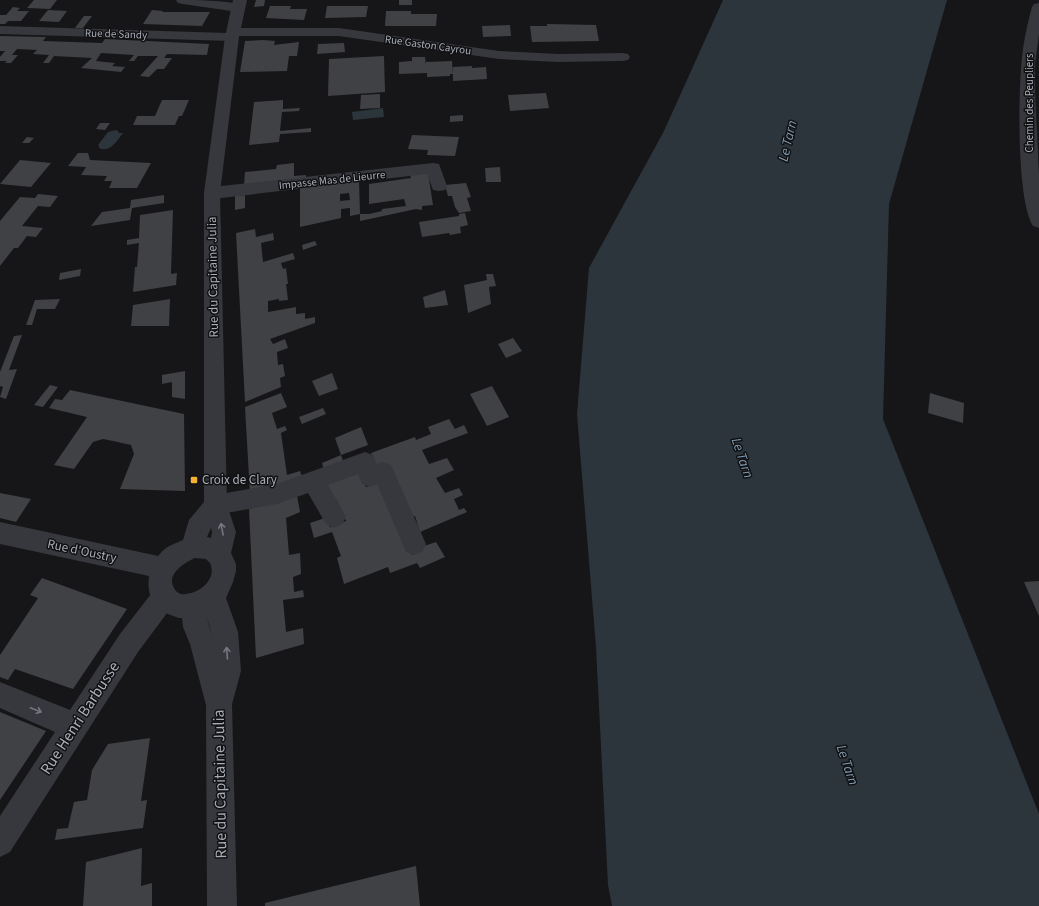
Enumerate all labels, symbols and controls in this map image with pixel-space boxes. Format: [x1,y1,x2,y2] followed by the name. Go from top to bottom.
[85,25,147,43] street label: Rue de Sandy
[384,32,472,58] street label: Rue Gaston Cayrou
[1022,53,1037,153] street label: Chemin des Peupliers
[774,119,802,163] water label: Le Tarn
[278,167,387,193] street label: Impasse Mas de Lieurre
[203,216,223,338] street label: Rue du Capitaine Julia
[726,435,758,481] water label: Le Tarn
[202,471,277,489] place label: Croix de Clary
[189,475,199,485] marker: Croix de Clary
[218,523,226,536] one-way arrow
[46,535,118,567] street label: Rue d'Oustry
[223,647,230,660] one-way arrow
[35,657,125,779] street label: Rue Henri Barbusse
[30,707,42,714] one-way arrow
[208,709,232,859] street label: Rue du Capitaine Julia
[831,742,863,788] water label: Le Tarn

